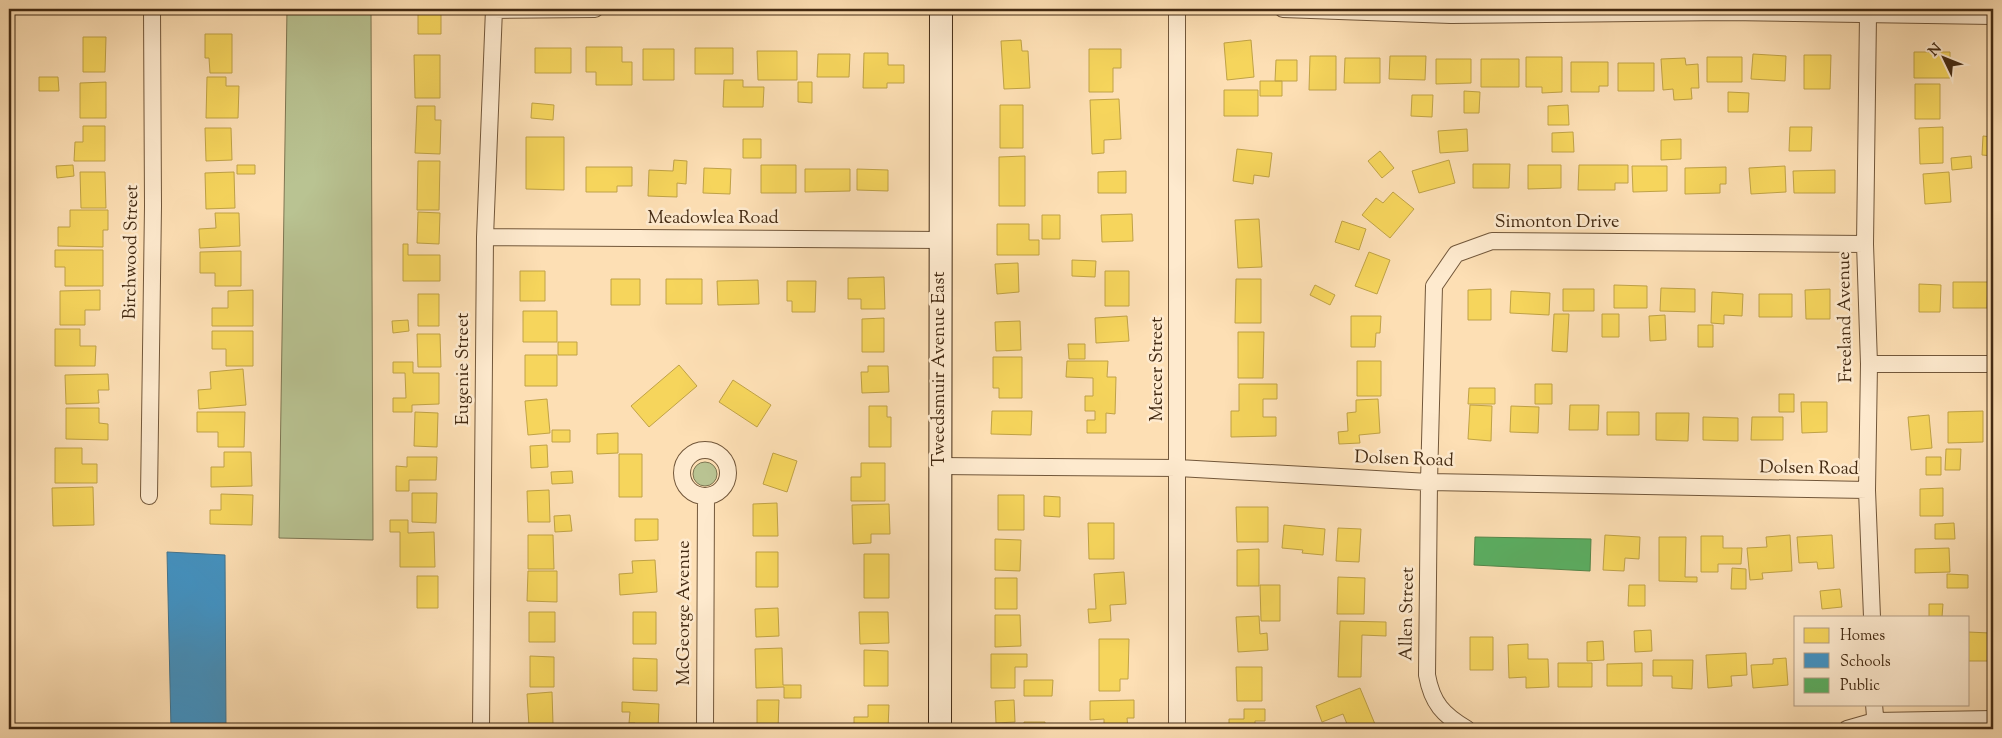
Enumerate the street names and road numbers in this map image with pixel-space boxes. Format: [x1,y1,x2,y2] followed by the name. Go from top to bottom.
[118,184,146,320] street label: Birchwood Street
[647,206,779,232] street label: Meadowlea Road
[1495,210,1619,236] street label: Simonton Drive
[1832,251,1860,383] street label: Freeland Avenue
[927,271,953,467] street label: Tweedsmuir Avenue East
[451,313,477,425] street label: Eugenie Street
[1145,317,1171,422] street label: Mercer Street
[1354,445,1454,475] street label: Dolsen Road
[1759,455,1859,483] street label: Dolsen Road
[672,540,698,686] street label: McGeorge Avenue
[1394,567,1422,661] street label: Allen Street

